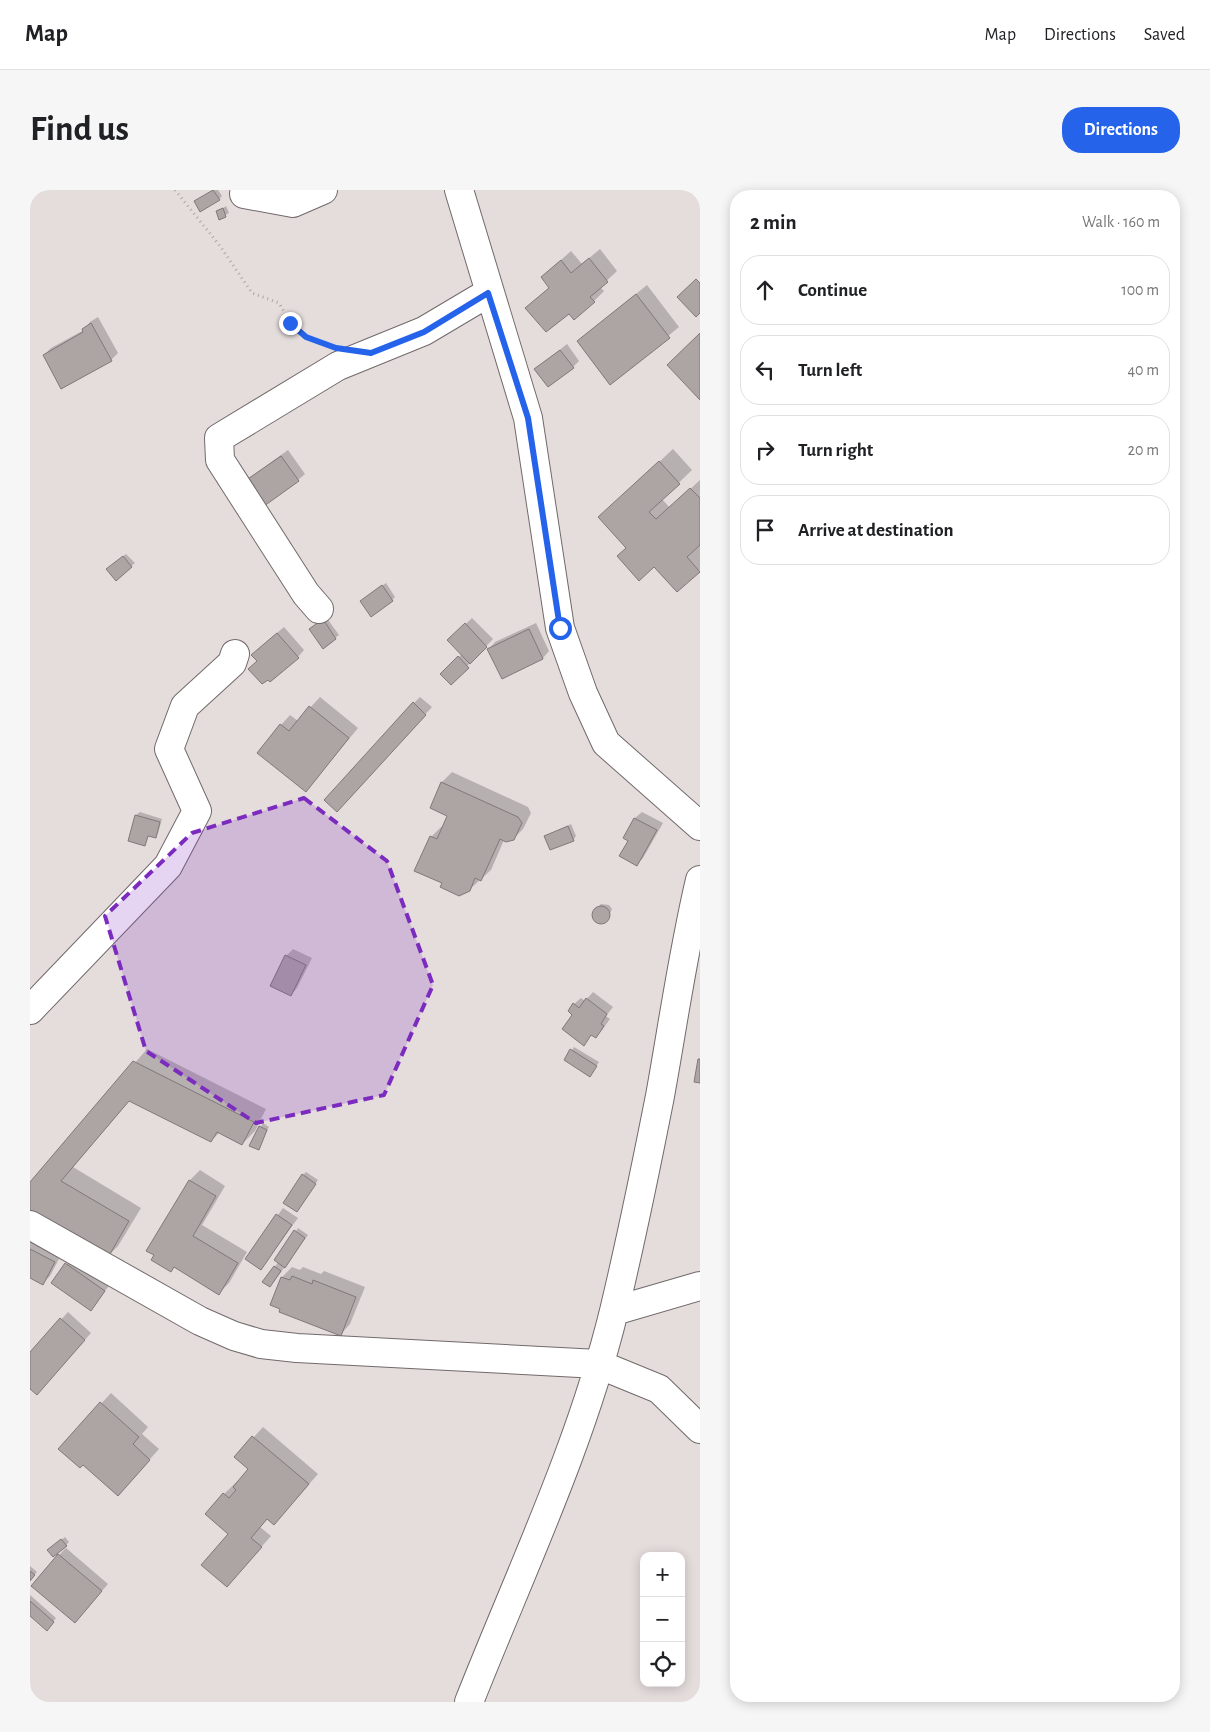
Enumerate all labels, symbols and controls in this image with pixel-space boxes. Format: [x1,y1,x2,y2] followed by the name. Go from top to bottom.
[25,22,68,46] text: Map
[985,26,1016,44] text: Map
[1044,26,1116,44] text: Directions
[1144,26,1185,44] text: Saved
[1062,107,1180,153] button: Directions
[30,112,129,147] text: Find us
[750,212,797,233] text: 2 min
[1082,214,1160,230] text: Walk · 160 m
[751,276,779,304] icon: ahead
[798,281,867,300] text: Continue
[1121,282,1159,298] text: 100 m
[279,312,302,335] route end
[751,356,779,384] icon: left
[798,361,862,380] text: Turn left
[1127,362,1159,378] text: 40 m
[751,436,779,464] icon: right
[798,441,873,460] text: Turn right
[1128,442,1159,458] text: 20 m
[751,516,779,544] icon: arrive
[798,521,954,540] text: Arrive at destination
[549,617,572,640] route start
[640,1552,685,1687] map controls
[640,1552,685,1597] button: +
[640,1597,685,1642] button: −
[640,1642,685,1687] button: locate

